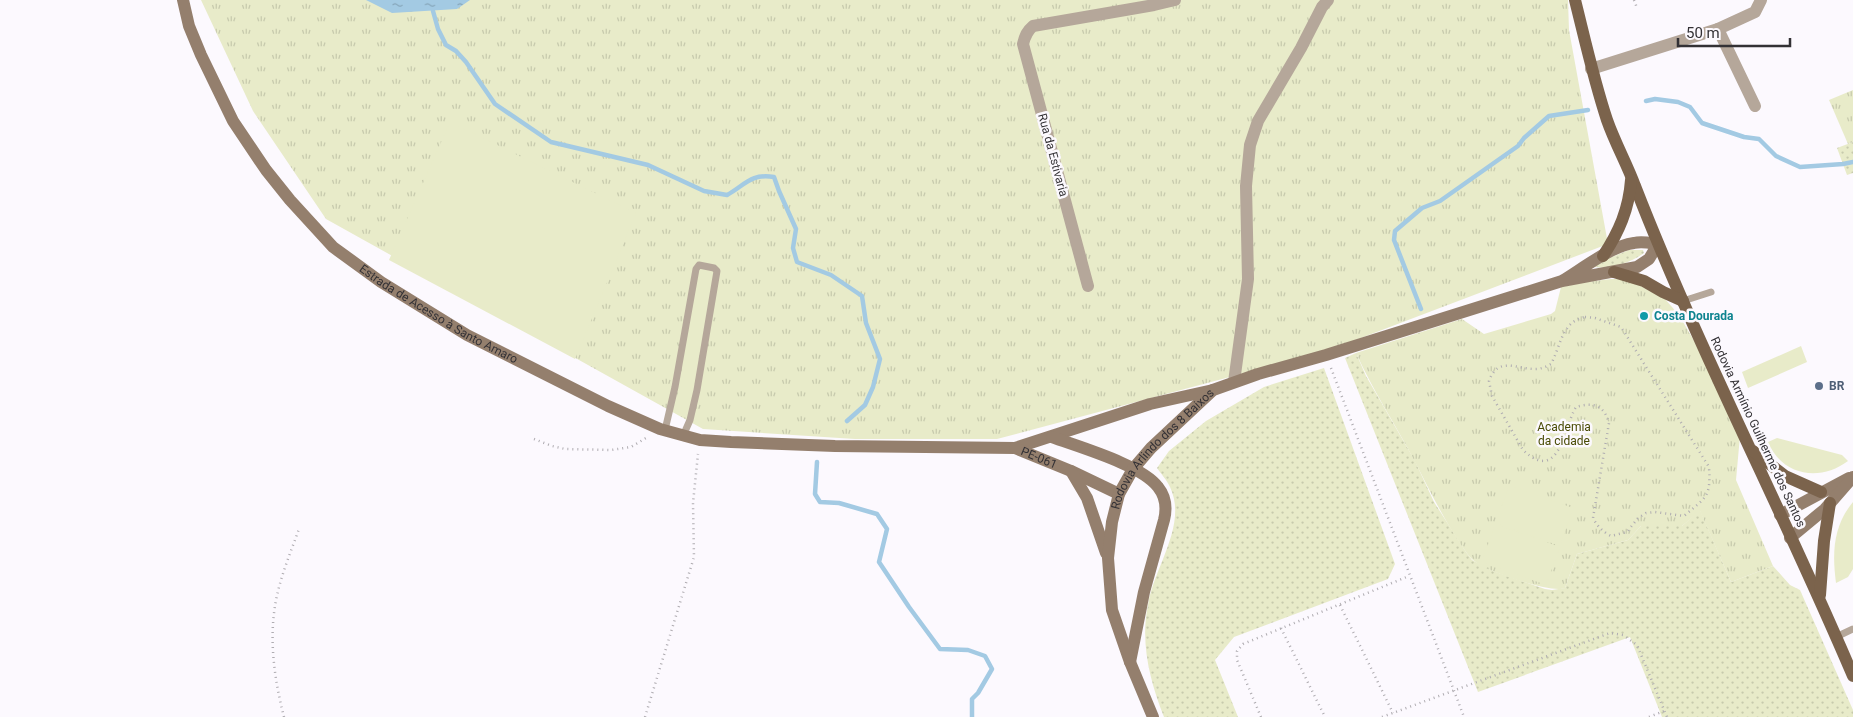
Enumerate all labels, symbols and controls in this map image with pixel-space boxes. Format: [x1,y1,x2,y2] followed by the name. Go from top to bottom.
[1678,15,1790,47] scale bar
[1686,24,1720,42] text: 50 m
[1035,112,1071,198] street label: Rua da Estivaria
[357,262,520,366] street label: Estrada de Acesso à Santo Amaro
[1654,309,1734,323] place label: Costa Dourada
[1638,310,1650,322] marker: Costa Dourada
[1708,335,1808,529] street label: Rodovia Armínio Guilherme dos Santos
[1829,379,1845,393] place label: BR
[1813,380,1825,392] marker: BR
[1108,386,1217,511] street label: Rodovia Arlindo dos 8 Baixos
[1537,420,1591,448] park label: Academia da cidade
[1019,444,1059,472] street label: PE-061

